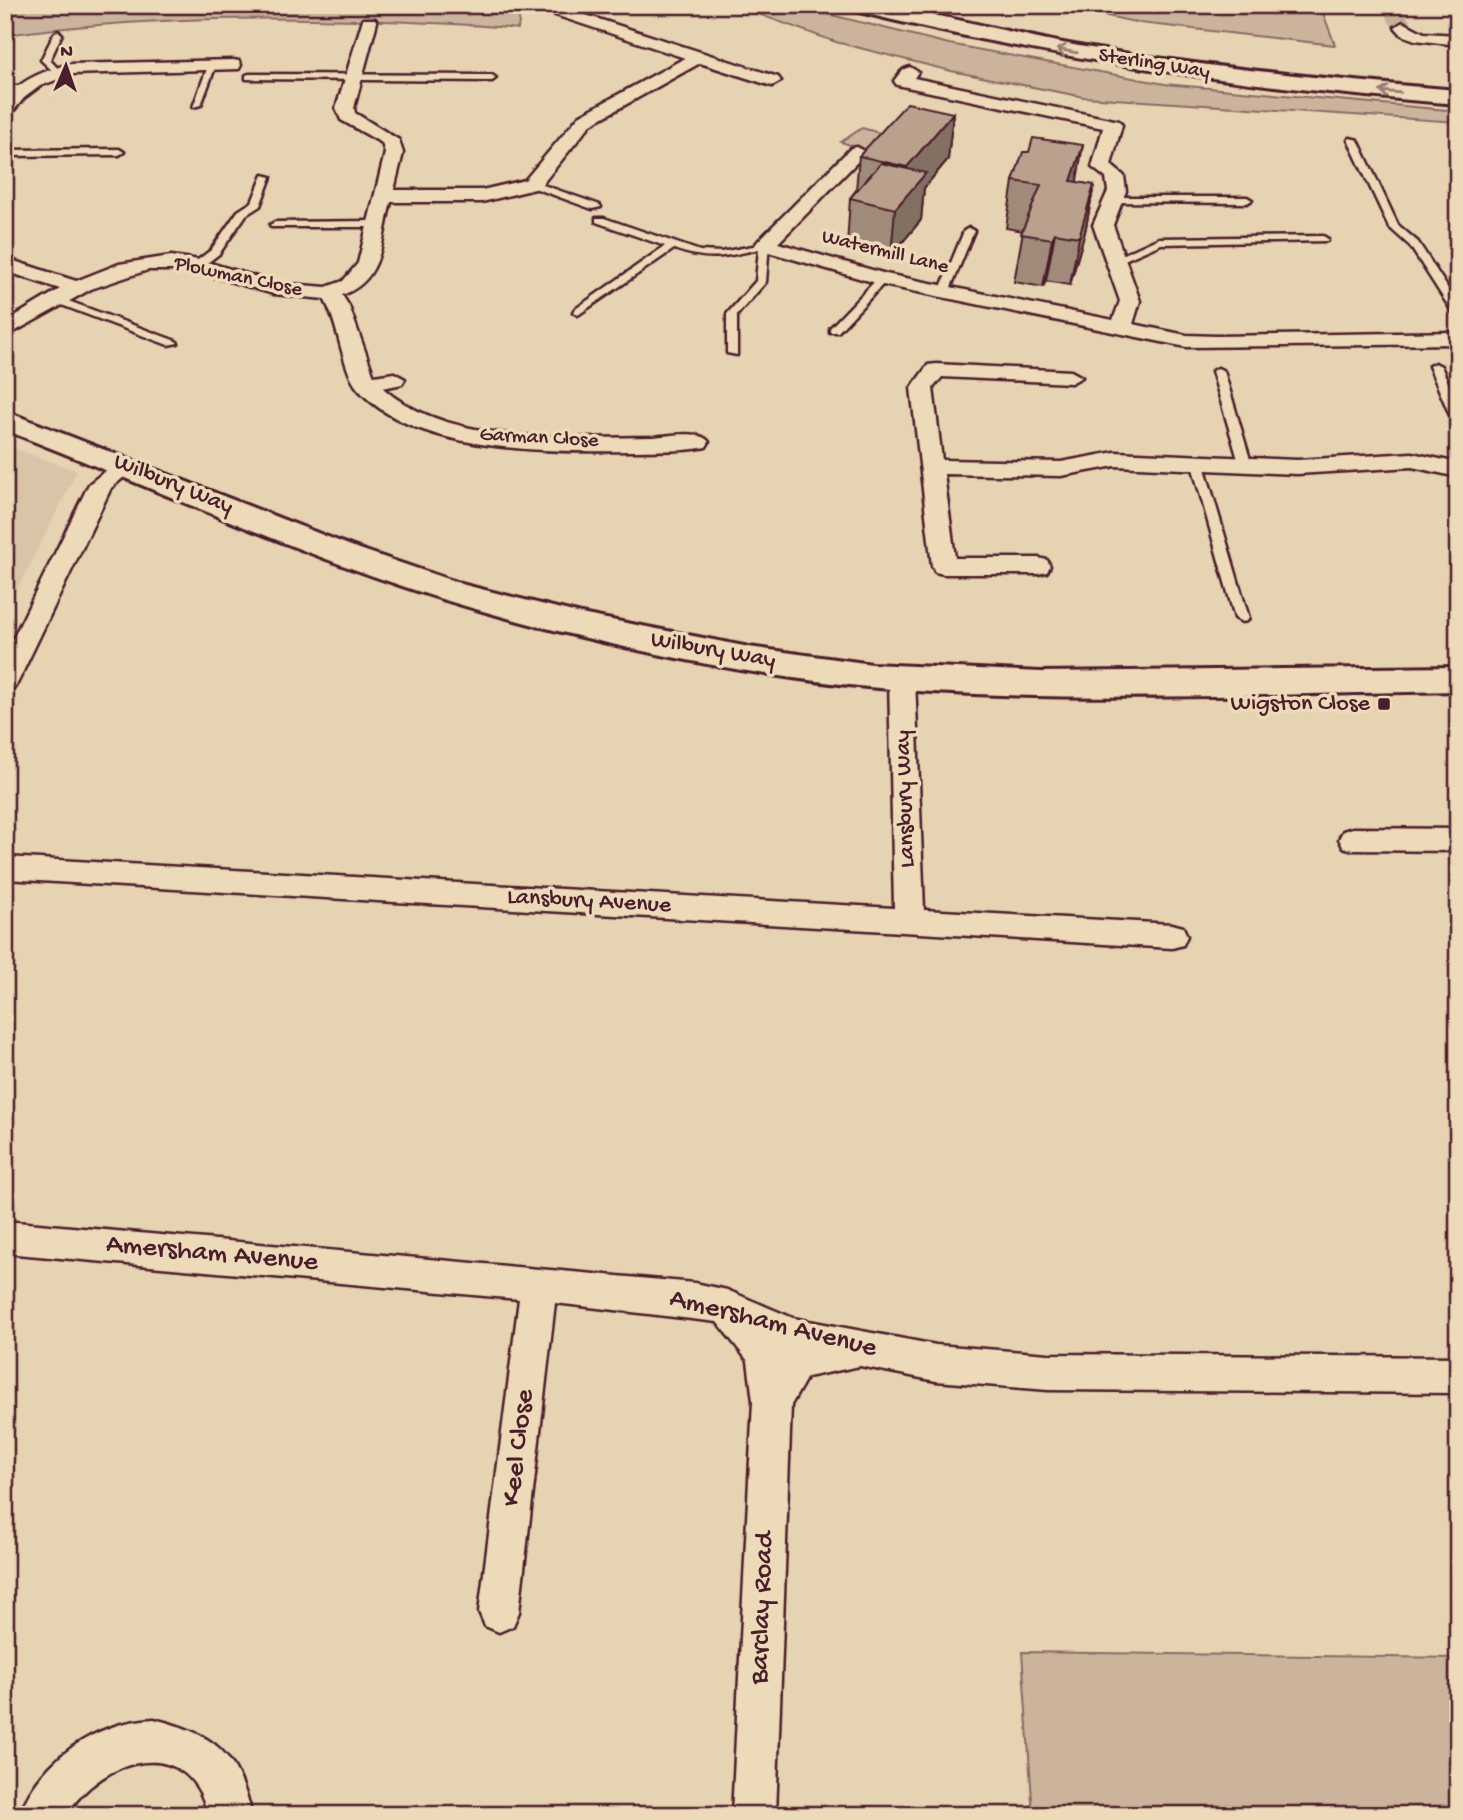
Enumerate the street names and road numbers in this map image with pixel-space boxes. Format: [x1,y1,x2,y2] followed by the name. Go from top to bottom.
[1096,44,1212,86] street label: Sterling Way
[819,225,952,281] street label: Watermill Lane
[171,252,305,304] street label: Plowman Close
[479,423,600,455] street label: Garman Close
[109,448,237,522] street label: Wilbury Way
[648,626,778,676] street label: Wilbury Way
[889,729,923,868] street label: Lansbury Way
[506,883,672,921] street label: Lansbury Avenue
[105,1228,320,1280] street label: Amersham Avenue
[666,1282,881,1366] street label: Amersham Avenue
[495,1387,543,1508] street label: Keel Close
[744,1529,782,1686] street label: Barclay Road

